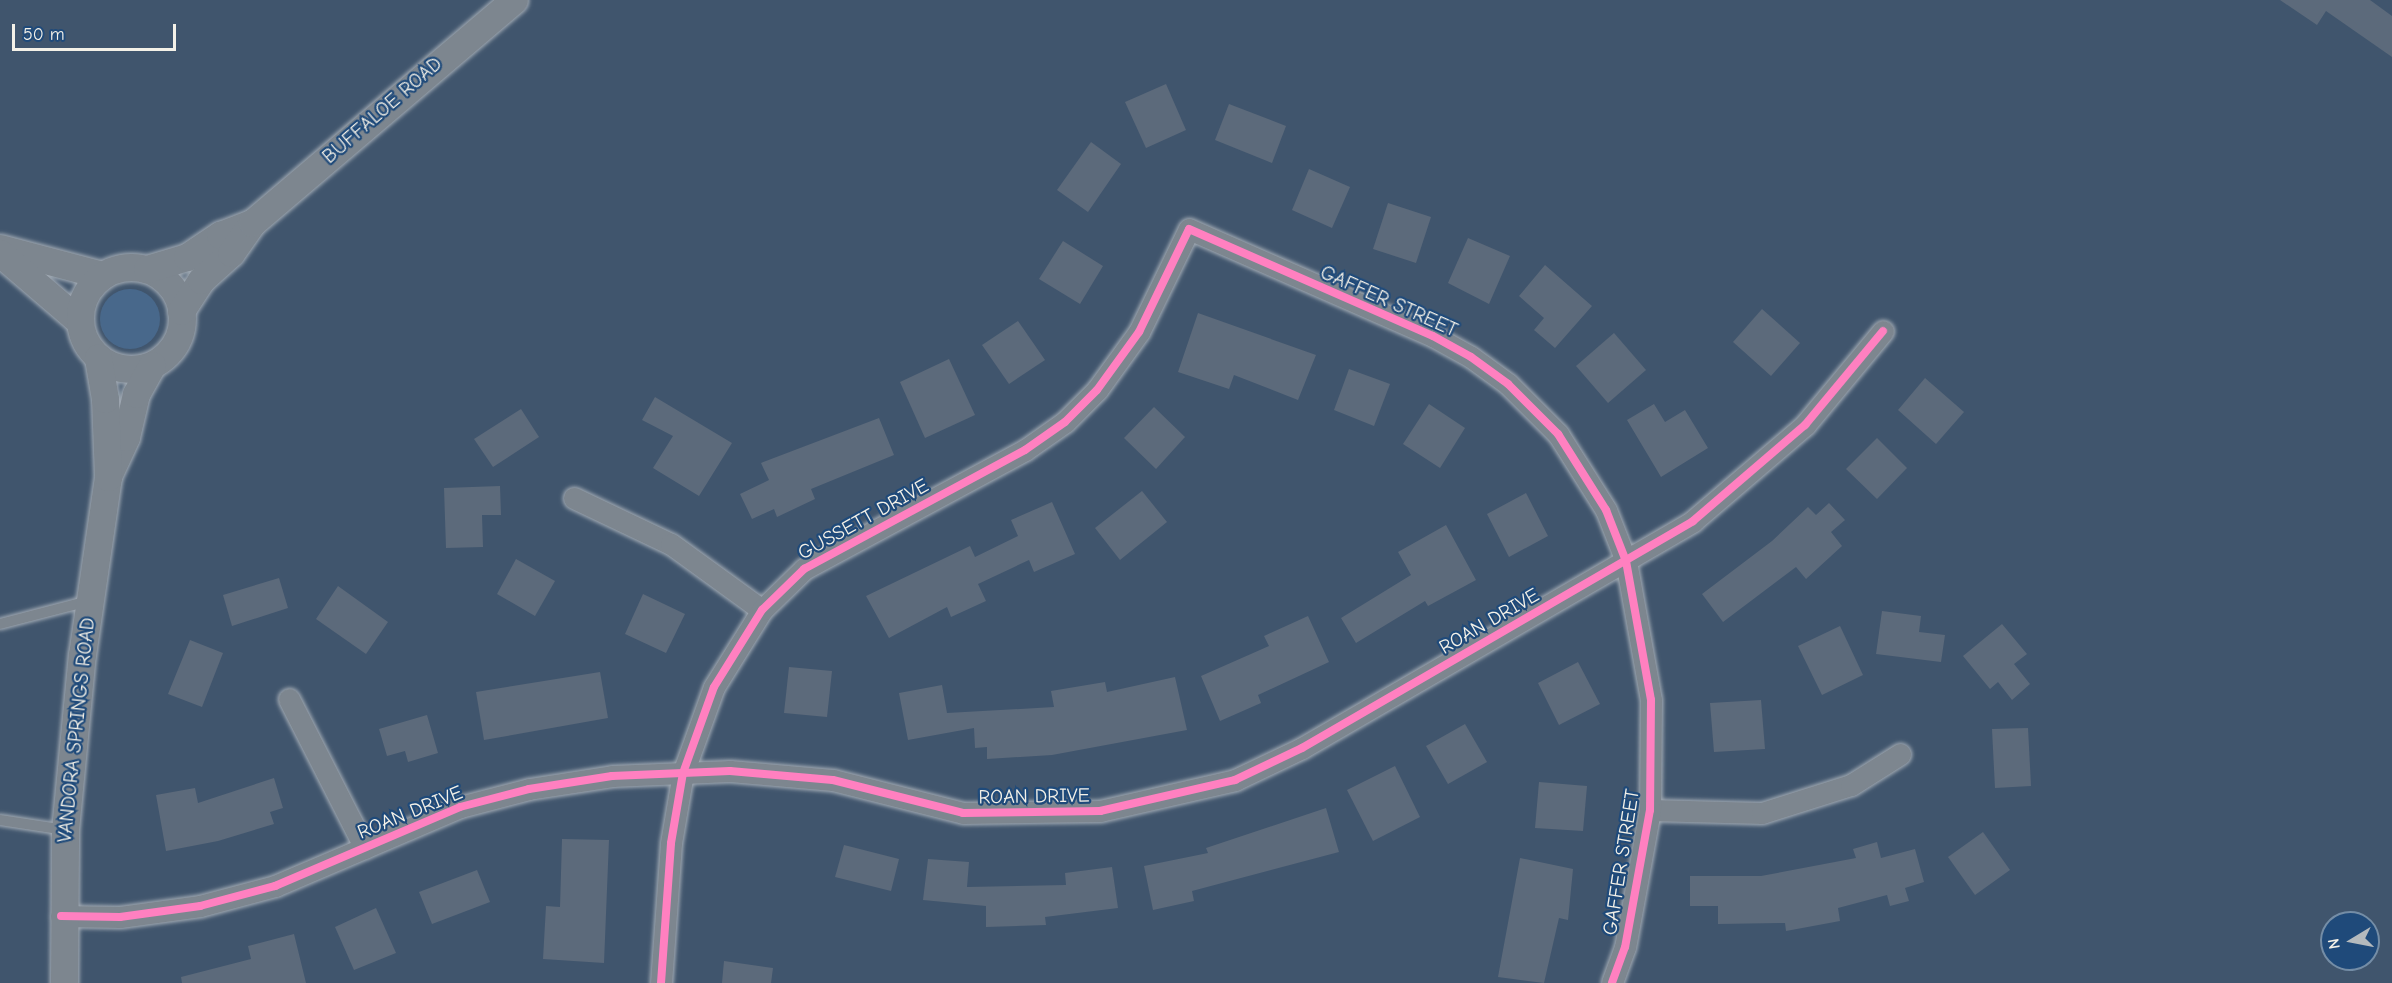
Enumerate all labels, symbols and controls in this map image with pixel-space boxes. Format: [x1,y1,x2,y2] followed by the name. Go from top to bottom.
[15,12,178,50] scale bar
[23,24,65,45] text: 50 m
[317,52,447,168] street label: BUFFALOE ROAD
[1317,260,1461,342] street label: GAFFER STREET
[794,473,932,565] street label: GUSSETT DRIVE
[1435,583,1543,659] street label: ROAN DRIVE
[52,616,100,844] street label: VANDORA SPRINGS ROAD
[354,780,466,844] street label: ROAN DRIVE
[978,783,1090,809] street label: ROAN DRIVE
[1598,787,1644,937] street label: GAFFER STREET
[2320,911,2380,971] north arrow
[2324,937,2344,950] text: N

